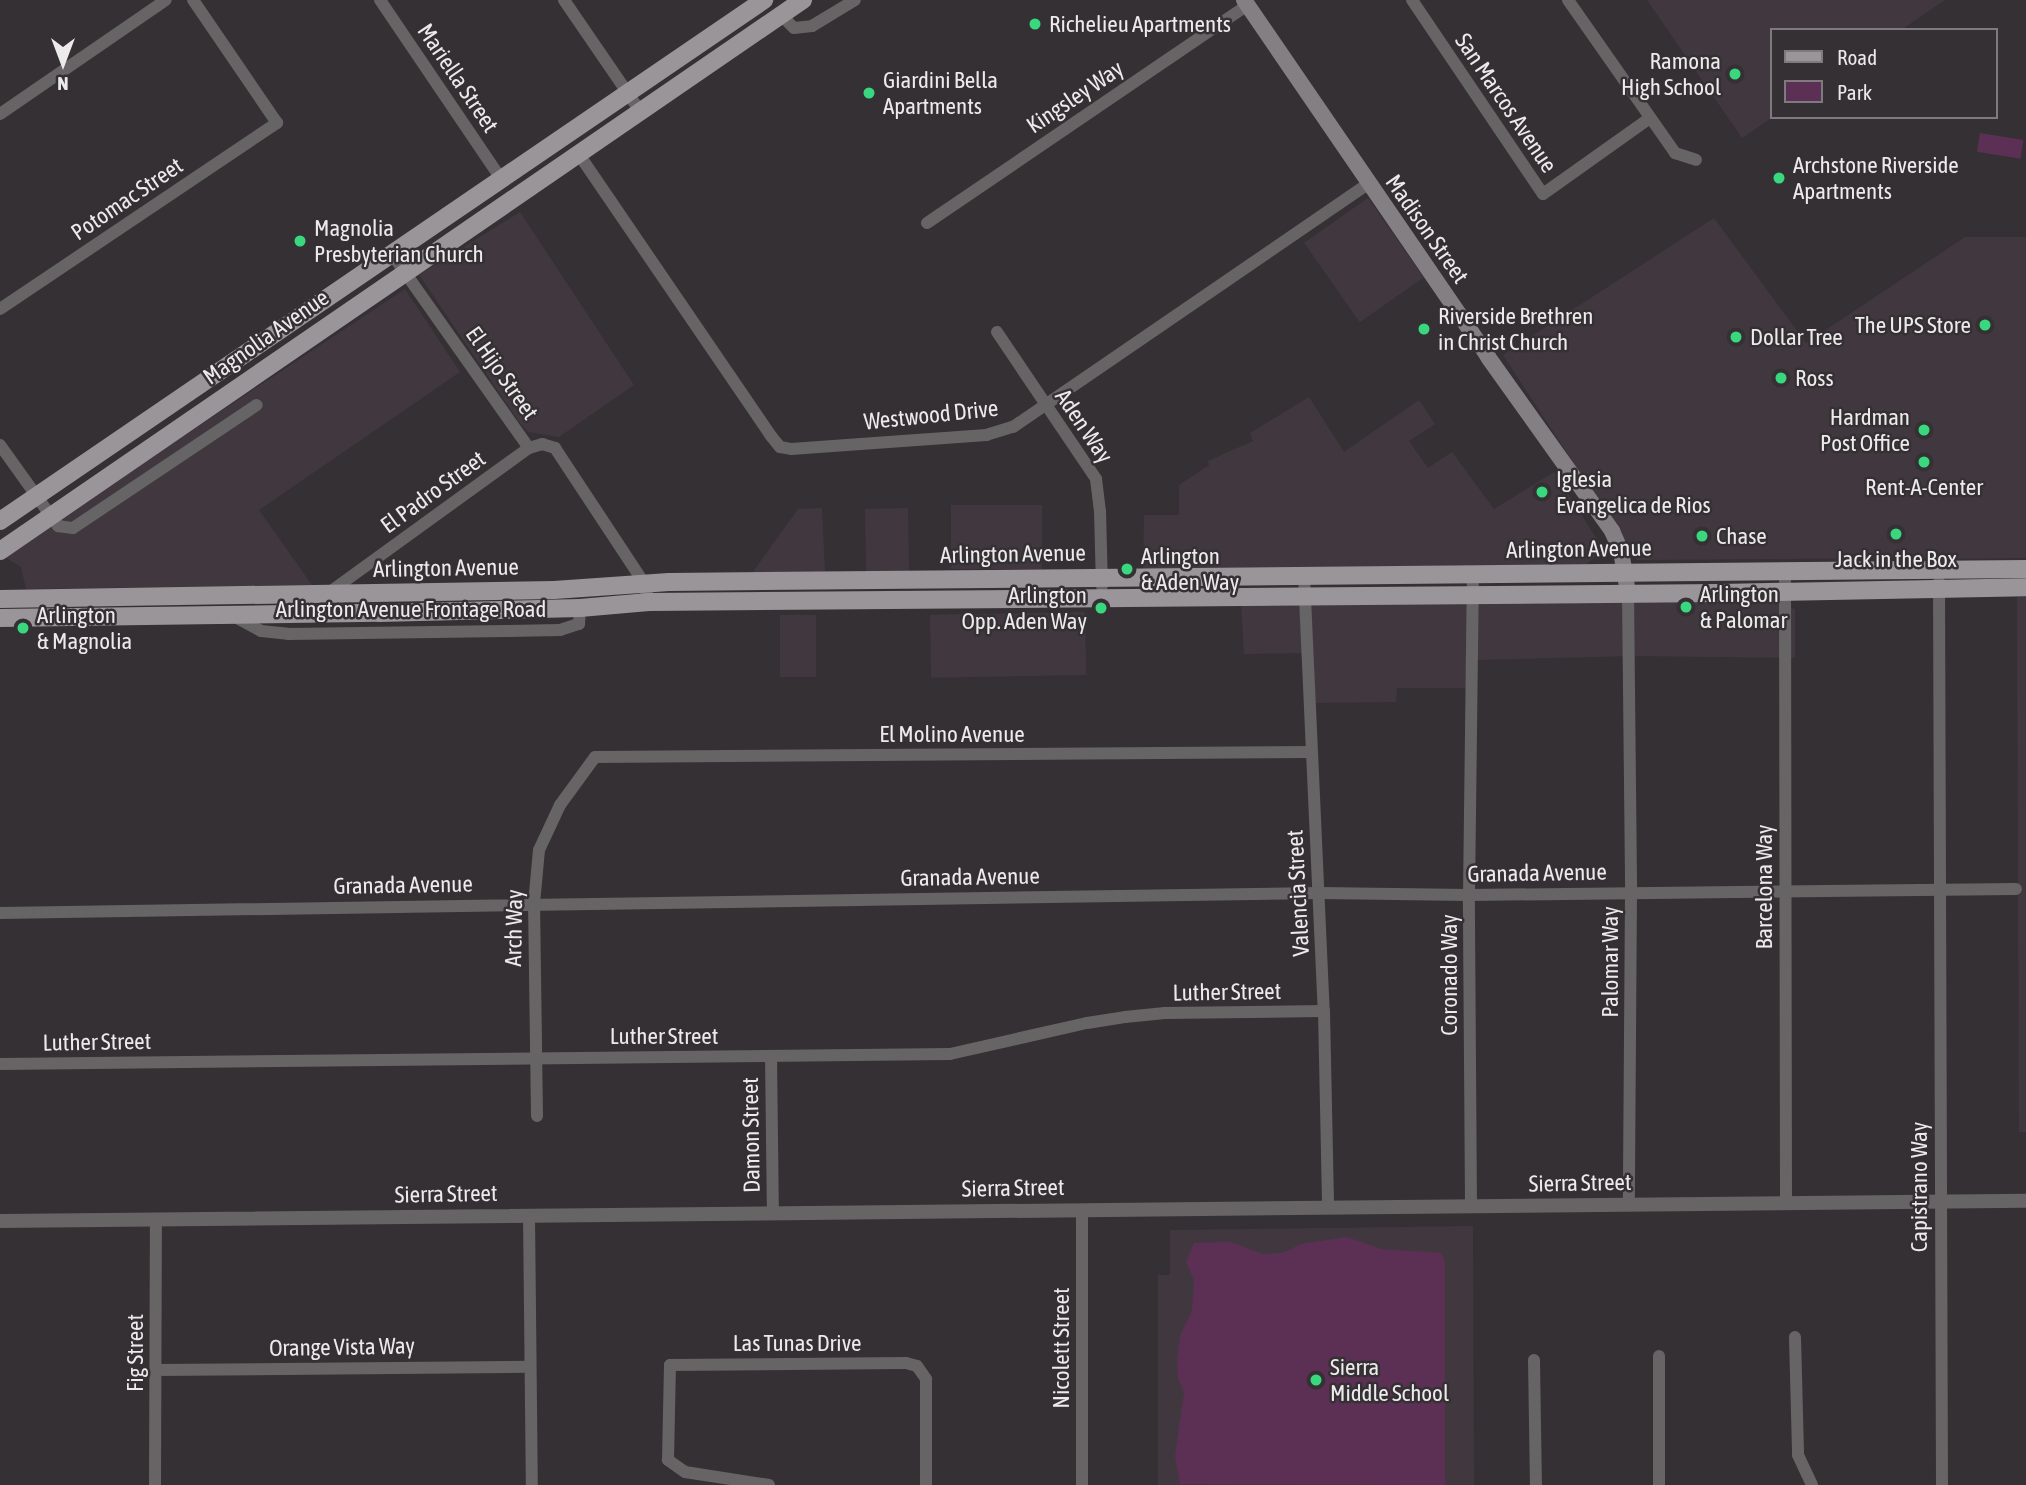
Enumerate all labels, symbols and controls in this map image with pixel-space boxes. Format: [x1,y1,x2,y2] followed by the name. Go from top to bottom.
[1049,10,1231,38] place label: Richelieu Apartments
[1027,16,1043,32] marker: Richelieu Apartments
[412,18,504,138] street label: Mariella Street
[28,28,98,98] north arrow
[1449,28,1563,178] street label: San Marcos Avenue
[1770,28,1998,119] legend
[1837,45,1877,69] text: Road
[1621,47,1721,101] place label: Ramona High School
[1021,55,1129,139] street label: Kingsley Way
[883,66,998,120] place label: Giardini Bella Apartments
[1727,66,1743,82] marker: Ramona High School
[57,73,69,95] text: N
[1837,80,1872,104] text: Park
[861,85,877,101] marker: Giardini Bella Apartments
[1793,151,1959,205] place label: Archstone Riverside Apartments
[66,152,188,246] street label: Potomac Street
[1380,169,1474,289] street label: Madison Street
[1771,170,1787,186] marker: Archstone Riverside Apartments
[314,214,484,268] place label: Magnolia Presbyterian Church
[292,233,308,249] marker: Magnolia Presbyterian Church
[198,284,334,390] street label: Magnolia Avenue
[1438,302,1593,356] place label: Riverside Brethren in Christ Church
[1855,311,1971,339] place label: The UPS Store
[1977,317,1993,333] marker: The UPS Store
[460,321,544,425] street label: El Hijo Street
[1416,321,1432,337] marker: Riverside Brethren in Christ Church
[1750,323,1843,351] place label: Dollar Tree
[1728,329,1744,345] marker: Dollar Tree
[1795,364,1834,392] place label: Ross
[1773,370,1789,386] marker: Ross
[1049,384,1119,468] street label: Aden Way
[862,394,1000,436] street label: Westwood Drive
[1820,403,1910,457] place label: Hardman Post Office
[1916,422,1932,438] marker: Hardman Post Office
[375,445,491,539] street label: El Padro Street
[1916,454,1932,470] marker: Rent-A-Center
[1556,465,1711,519] place label: Iglesia Evangelica de Rios
[1865,473,1983,501] place label: Rent-A-Center
[1534,484,1550,500] marker: Iglesia Evangelica de Rios
[1716,522,1767,550] place label: Chase
[1888,526,1904,542] marker: Jack in the Box
[1694,528,1710,544] marker: Chase
[1506,534,1652,564] street label: Arlington Avenue
[940,539,1086,569] street label: Arlington Avenue
[1141,542,1239,596] place label: Arlington & Aden Way
[1835,545,1957,573] place label: Jack in the Box
[373,553,519,583] street label: Arlington Avenue
[1119,561,1135,577] marker: Arlington & Aden Way
[1700,580,1787,634] place label: Arlington & Palomar
[961,581,1087,635] place label: Arlington Opp. Aden Way
[276,595,546,623] street label: Arlington Avenue Frontage Road
[1678,599,1694,615] marker: Arlington & Palomar
[1093,600,1109,616] marker: Arlington Opp. Aden Way
[37,601,132,655] place label: Arlington & Magnolia
[15,620,31,636] marker: Arlington & Magnolia
[879,720,1025,748] street label: El Molino Avenue
[1750,824,1778,950] street label: Barcelona Way
[1281,829,1315,957] street label: Valencia Street
[1467,858,1607,888] street label: Granada Avenue
[900,862,1040,892] street label: Granada Avenue
[333,870,473,900] street label: Granada Avenue
[500,889,528,967] street label: Arch Way
[1596,906,1624,1018] street label: Palomar Way
[1435,914,1463,1036] street label: Coronado Way
[1172,977,1282,1007] street label: Luther Street
[610,1022,718,1050] street label: Luther Street
[42,1027,152,1057] street label: Luther Street
[736,1077,766,1193] street label: Damon Street
[1905,1122,1933,1252] street label: Capistrano Way
[1528,1168,1632,1198] street label: Sierra Street
[961,1173,1065,1203] street label: Sierra Street
[394,1179,498,1209] street label: Sierra Street
[1047,1287,1075,1409] street label: Nicolett Street
[121,1314,149,1392] street label: Fig Street
[733,1329,861,1357] street label: Las Tunas Drive
[269,1332,415,1362] street label: Orange Vista Way
[1330,1353,1449,1407] place label: Sierra Middle School
[1308,1372,1324,1388] marker: Sierra Middle School

